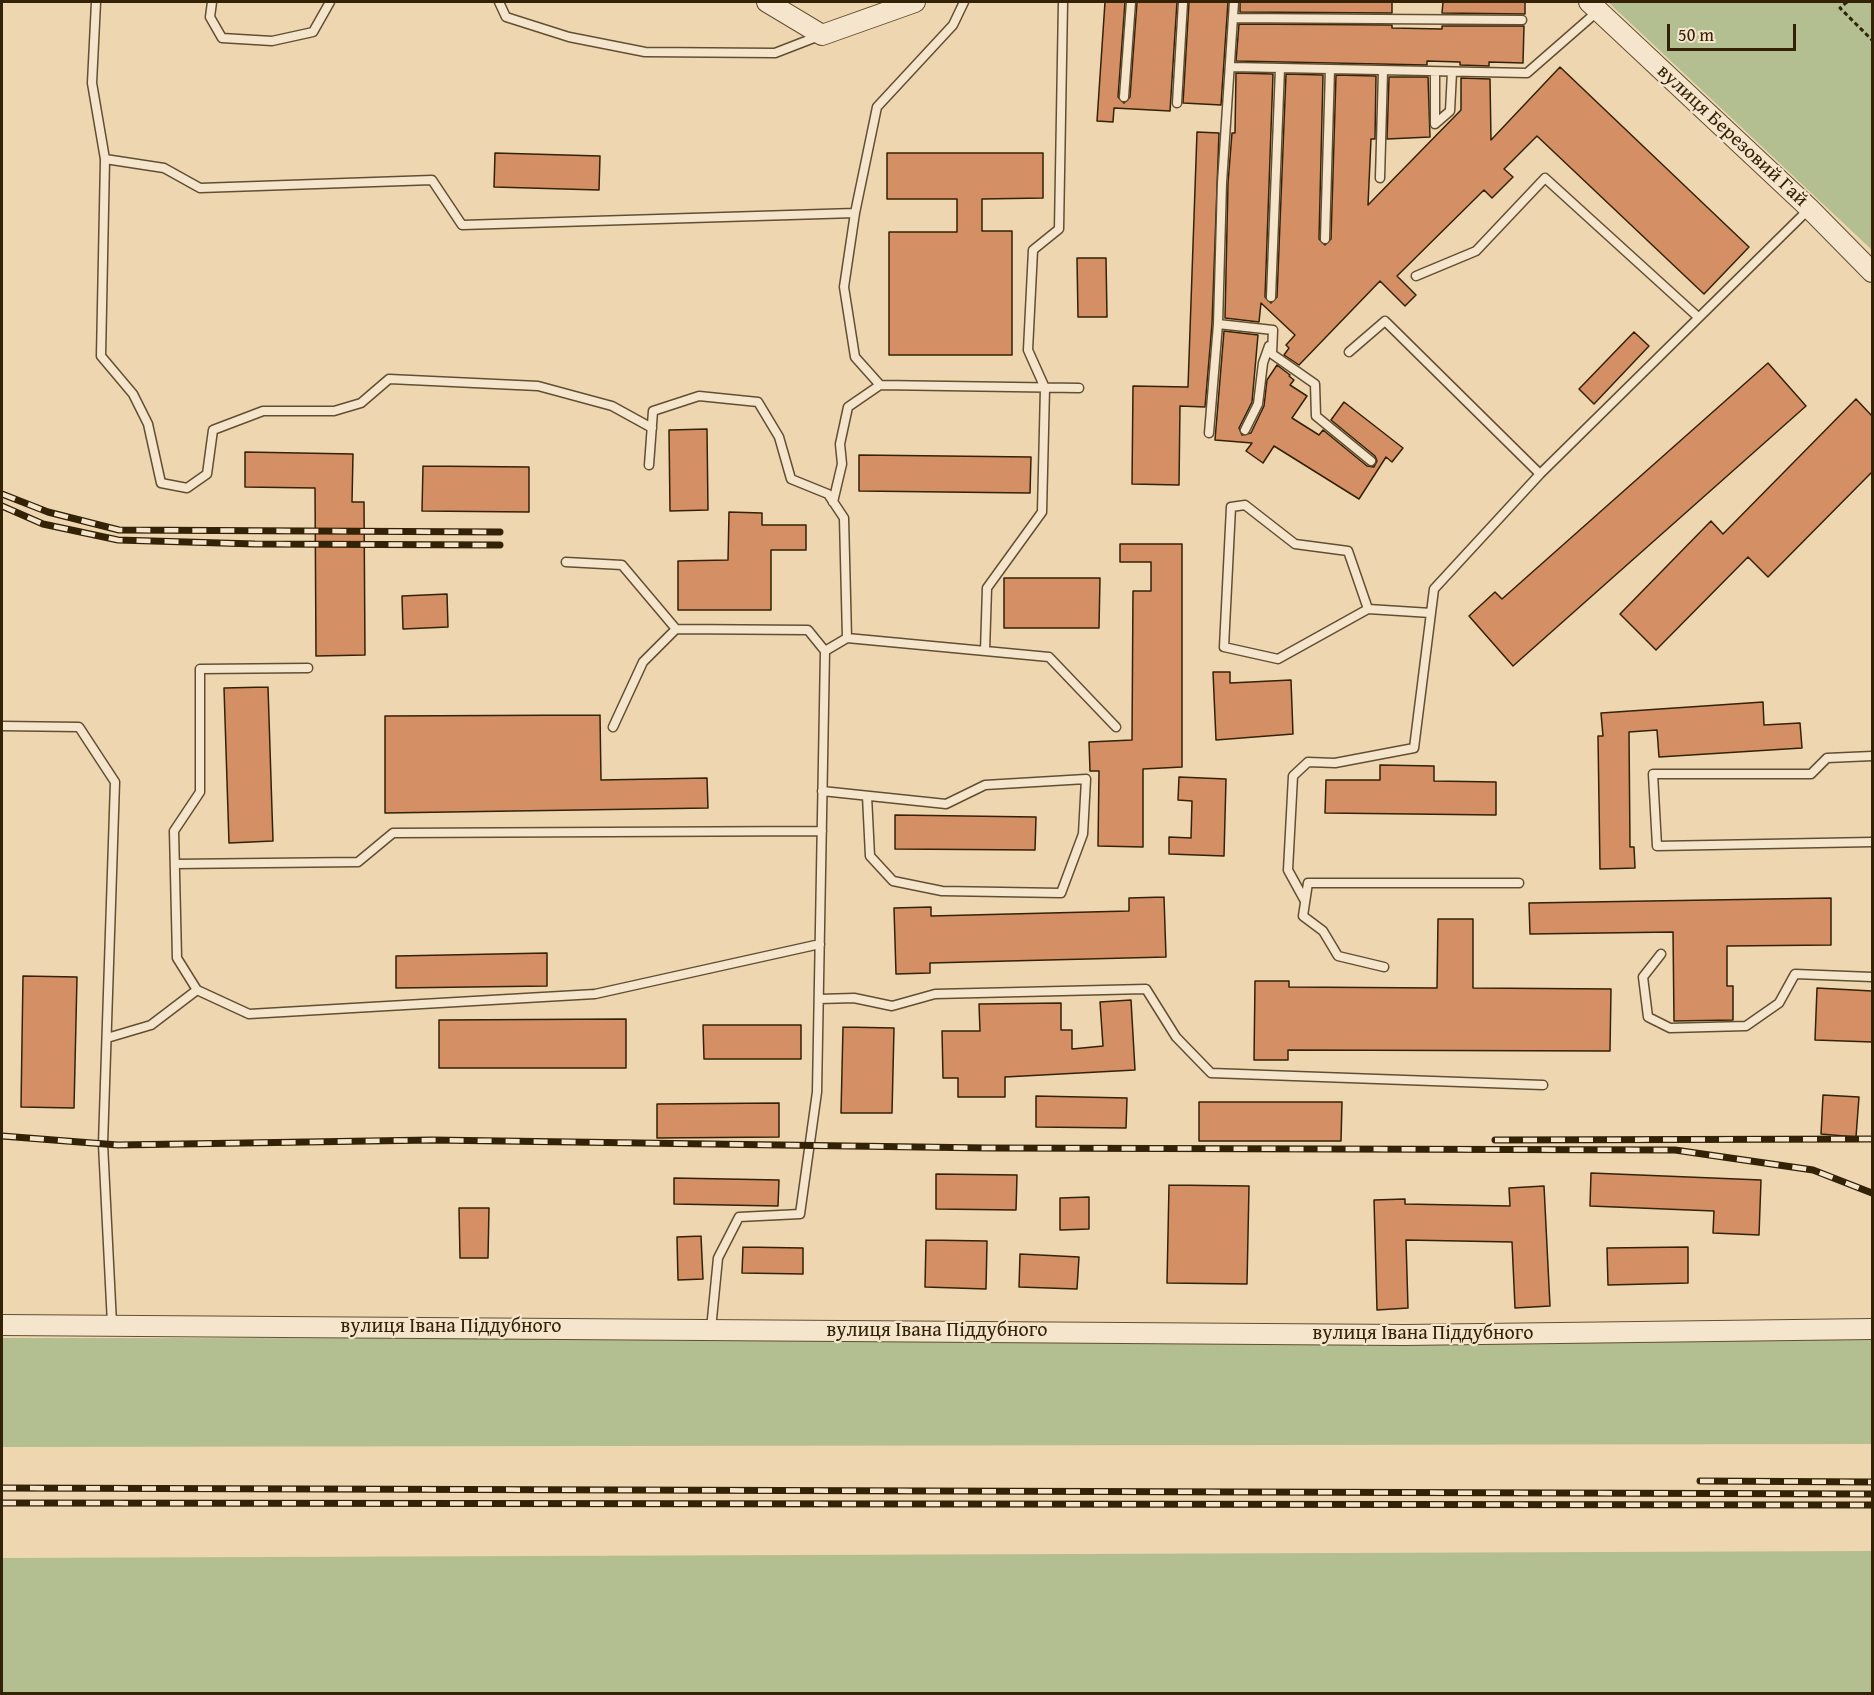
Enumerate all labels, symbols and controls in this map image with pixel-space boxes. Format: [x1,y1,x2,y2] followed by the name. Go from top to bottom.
[1670,12,1799,50] scale bar
[1678,21,1714,48] text: 50 m
[1652,60,1812,212] street label: вулиця Березовий Гай
[341,1315,561,1339] street label: вулиця Івана Піддубного
[827,1319,1047,1343] street label: вулиця Івана Піддубного
[1313,1322,1533,1346] street label: вулиця Івана Піддубного

